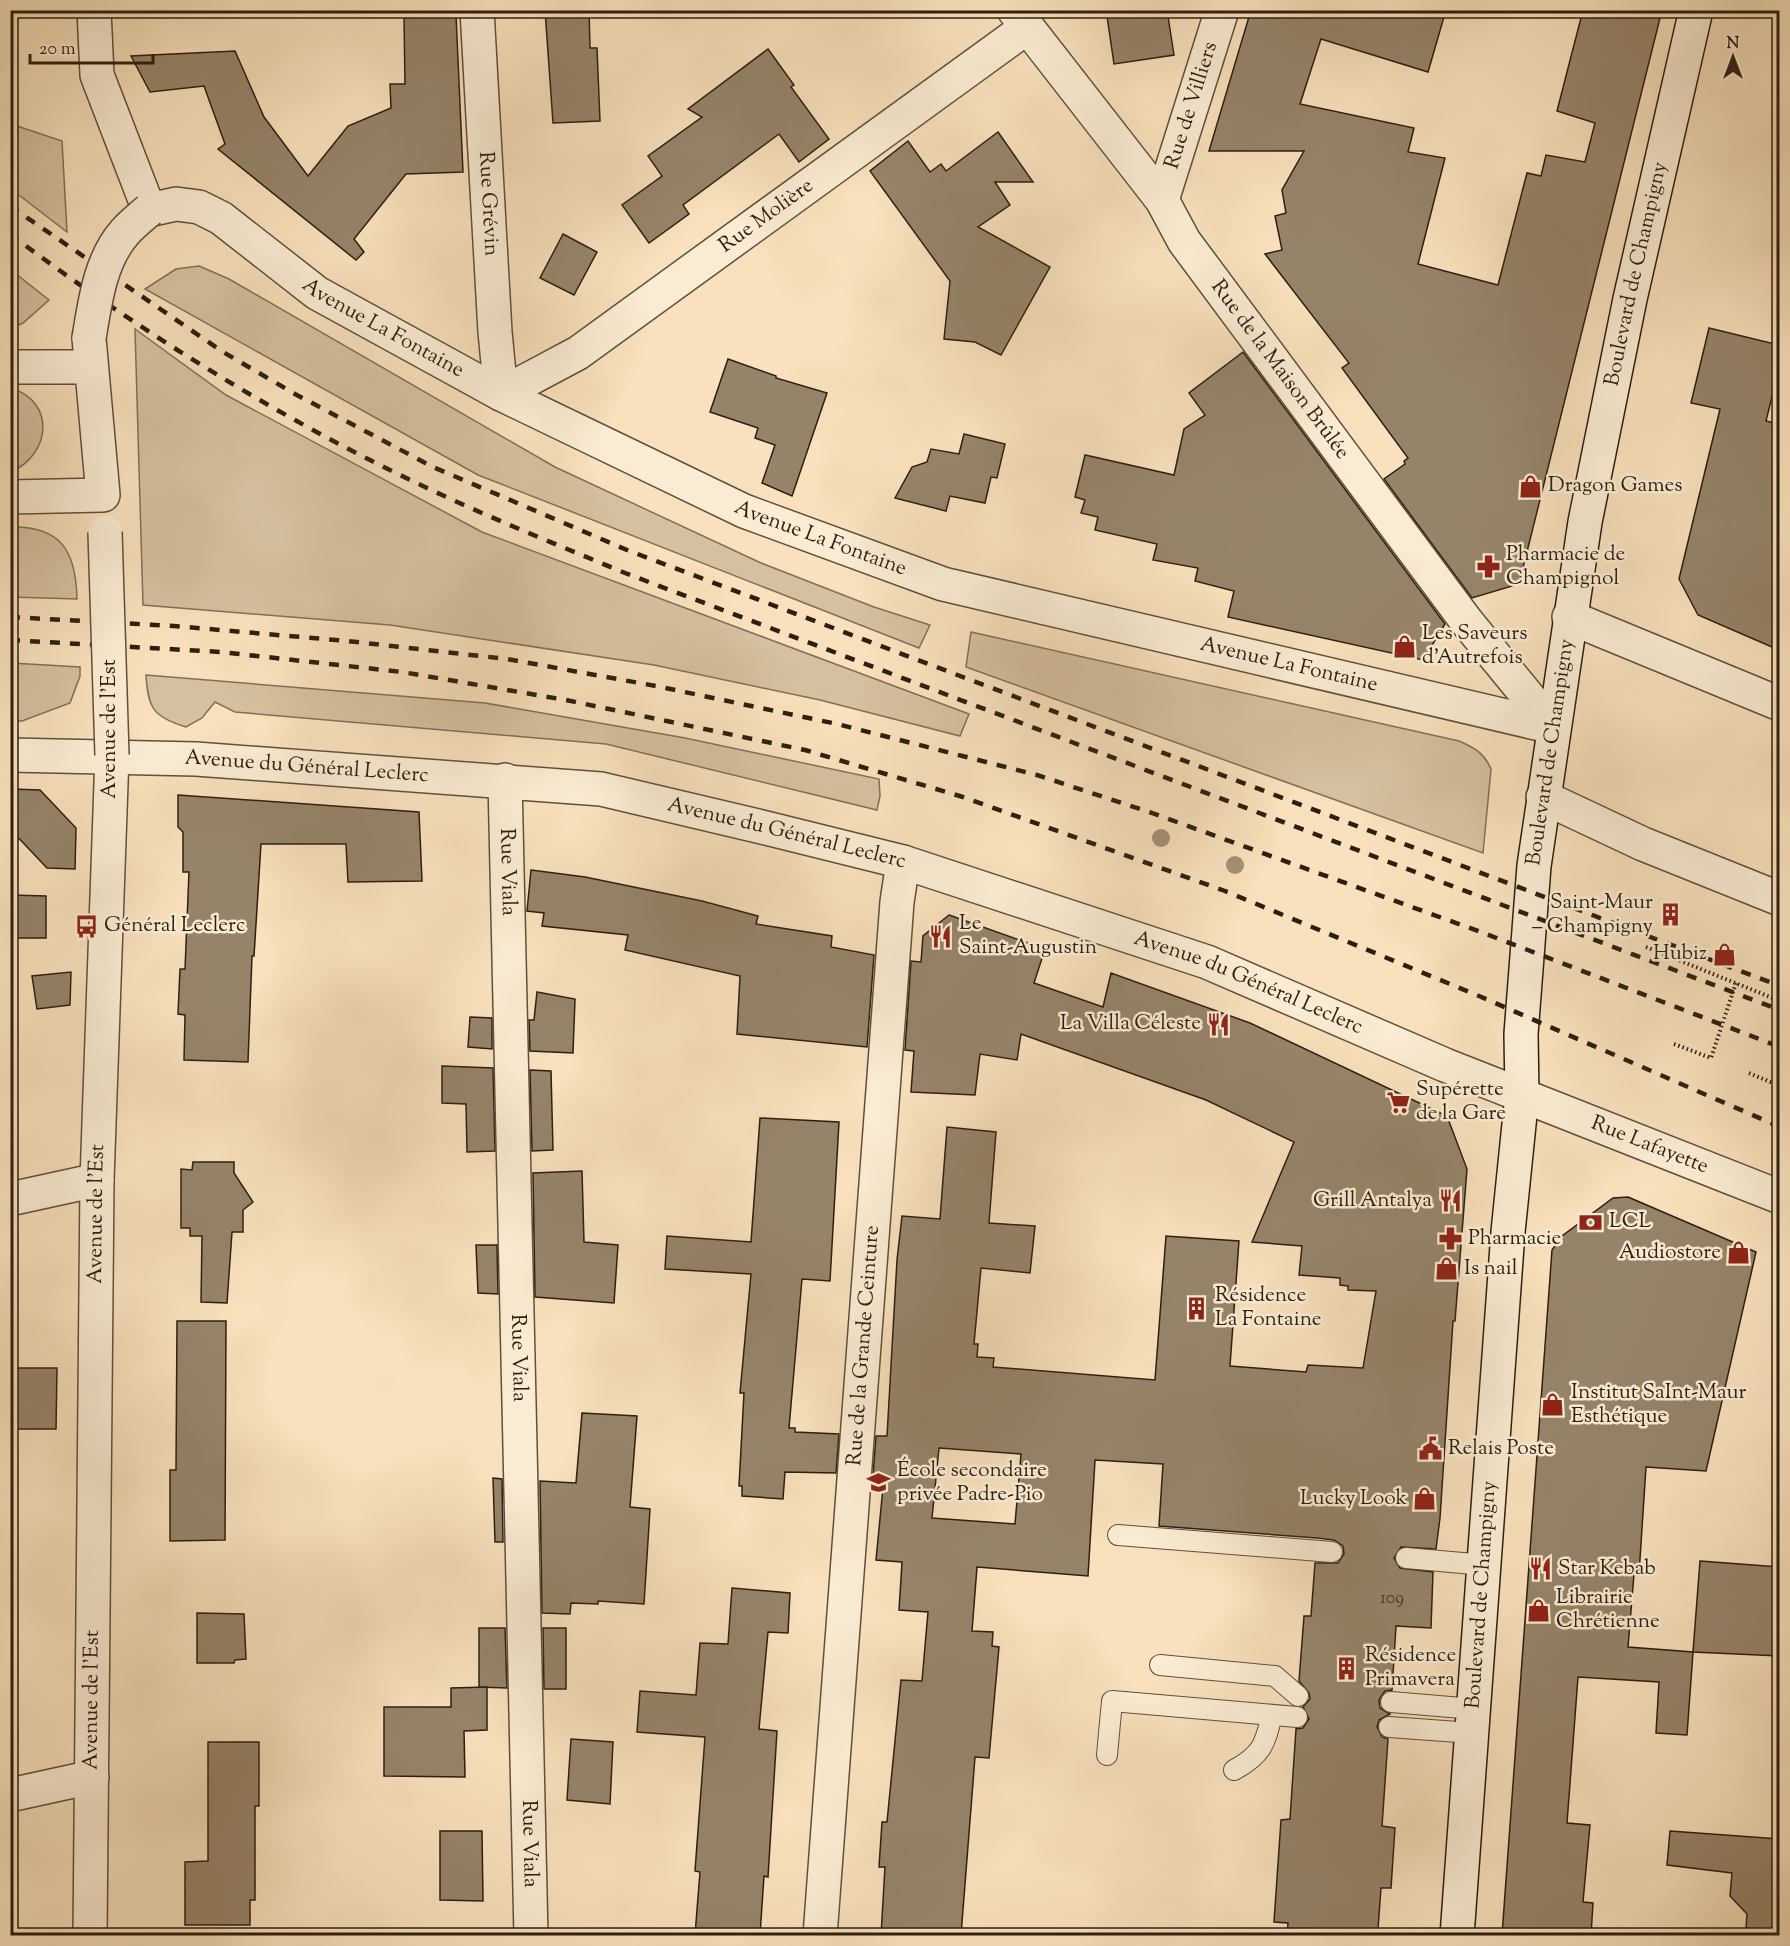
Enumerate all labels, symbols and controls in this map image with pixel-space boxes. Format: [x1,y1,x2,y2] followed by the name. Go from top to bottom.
[30,27,153,65] scale bar
[1703,27,1763,87] north arrow
[1727,33,1740,56] text: N
[39,37,76,63] text: 20 m
[1158,38,1226,173] street label: Rue de Villiers
[470,151,506,257] street label: Rue Grévin
[1598,159,1676,389] street label: Boulevard de Champigny
[713,172,820,261] street label: Rue Molière
[295,271,469,386] street label: Avenue La Fontaine
[1203,274,1357,466] street label: Rue de la Maison Brûlée
[1548,471,1682,501] place label: Dragon Games
[1517,473,1543,499] shop icon: Dragon Games
[729,493,910,584] street label: Avenue La Fontaine
[1506,540,1625,594] place label: Pharmacie de Champignol
[1475,554,1501,580] pharmacy icon: Pharmacie de Champignol
[1422,619,1527,673] place label: Les Saveurs d'Autrefois
[1197,630,1381,700] street label: Avenue La Fontaine
[1391,633,1417,659] shop icon: Les Saveurs d'Autrefois
[1519,636,1583,868] street label: Boulevard de Champigny
[95,659,125,799] street label: Avenue de l'Est
[184,744,430,791] street label: Avenue du Général Leclerc
[664,790,909,877] street label: Avenue du Général Leclerc
[491,828,523,917] street label: Rue Viala
[1532,888,1654,942] place label: Saint-Maur – Champigny
[1658,902,1684,928] building icon: Saint-Maur – Champigny
[959,909,1097,963] place label: Le Saint-Augustin
[104,911,245,941] place label: Général Leclerc
[73,913,99,939] bus stop icon: Général Leclerc
[928,923,954,949] restaurant icon: Le Saint-Augustin
[1130,924,1367,1043] street label: Avenue du Général Leclerc
[1653,939,1707,969] place label: Hubiz
[1712,941,1738,967] shop icon: Hubiz
[1060,1009,1201,1039] place label: La Villa Céleste
[1206,1011,1232,1037] restaurant icon: La Villa Céleste
[1416,1075,1506,1129] place label: Supérette de la Gare
[1385,1089,1411,1115] supermarket icon: Supérette de la Gare
[1586,1109,1713,1182] street label: Rue Lafayette
[81,1144,113,1284] street label: Avenue de l'Est
[1313,1186,1432,1216] place label: Grill Antalya
[1437,1188,1463,1214] restaurant icon: Grill Antalya
[1609,1207,1652,1237] place label: LCL
[1578,1209,1604,1235] bank icon: LCL
[840,1224,888,1467] street label: Rue de la Grande Ceinture
[1468,1224,1561,1254] place label: Pharmacie
[1437,1226,1463,1252] pharmacy icon: Pharmacie
[1619,1238,1721,1268] place label: Audiostore
[1726,1240,1752,1266] shop icon: Audiostore
[1464,1254,1518,1284] place label: Is nail
[1433,1256,1459,1282] shop icon: Is nail
[1215,1281,1322,1335] place label: Résidence La Fontaine
[1184,1295,1210,1321] building icon: Résidence La Fontaine
[502,1314,534,1402] street label: Rue Viala
[1571,1378,1747,1432] place label: Institut SaInt-Maur Esthétique
[1540,1392,1566,1418] shop icon: Institut SaInt-Maur Esthétique
[1448,1434,1554,1464] place label: Relais Poste
[1417,1436,1443,1462] public building icon: Relais Poste
[897,1456,1047,1510] place label: École secondaire privée Padre-Pio
[866,1470,892,1496] school or university icon: École secondaire privée Padre-Pio
[1458,1479,1505,1710] street label: Boulevard de Champigny
[1300,1484,1408,1514] place label: Lucky Look
[1412,1486,1438,1512] shop icon: Lucky Look
[1558,1554,1656,1584] place label: Star Kebab
[1527,1556,1553,1582] restaurant icon: Star Kebab
[1556,1583,1660,1637] place label: Librairie Chrétienne
[1380,1586,1404,1612] house number: 109
[1525,1597,1551,1623] shop icon: Librairie Chrétienne
[77,1630,108,1770] street label: Avenue de l'Est
[1365,1641,1456,1695] place label: Résidence Primavera
[1334,1655,1360,1681] building icon: Résidence Primavera
[513,1800,545,1888] street label: Rue Viala

